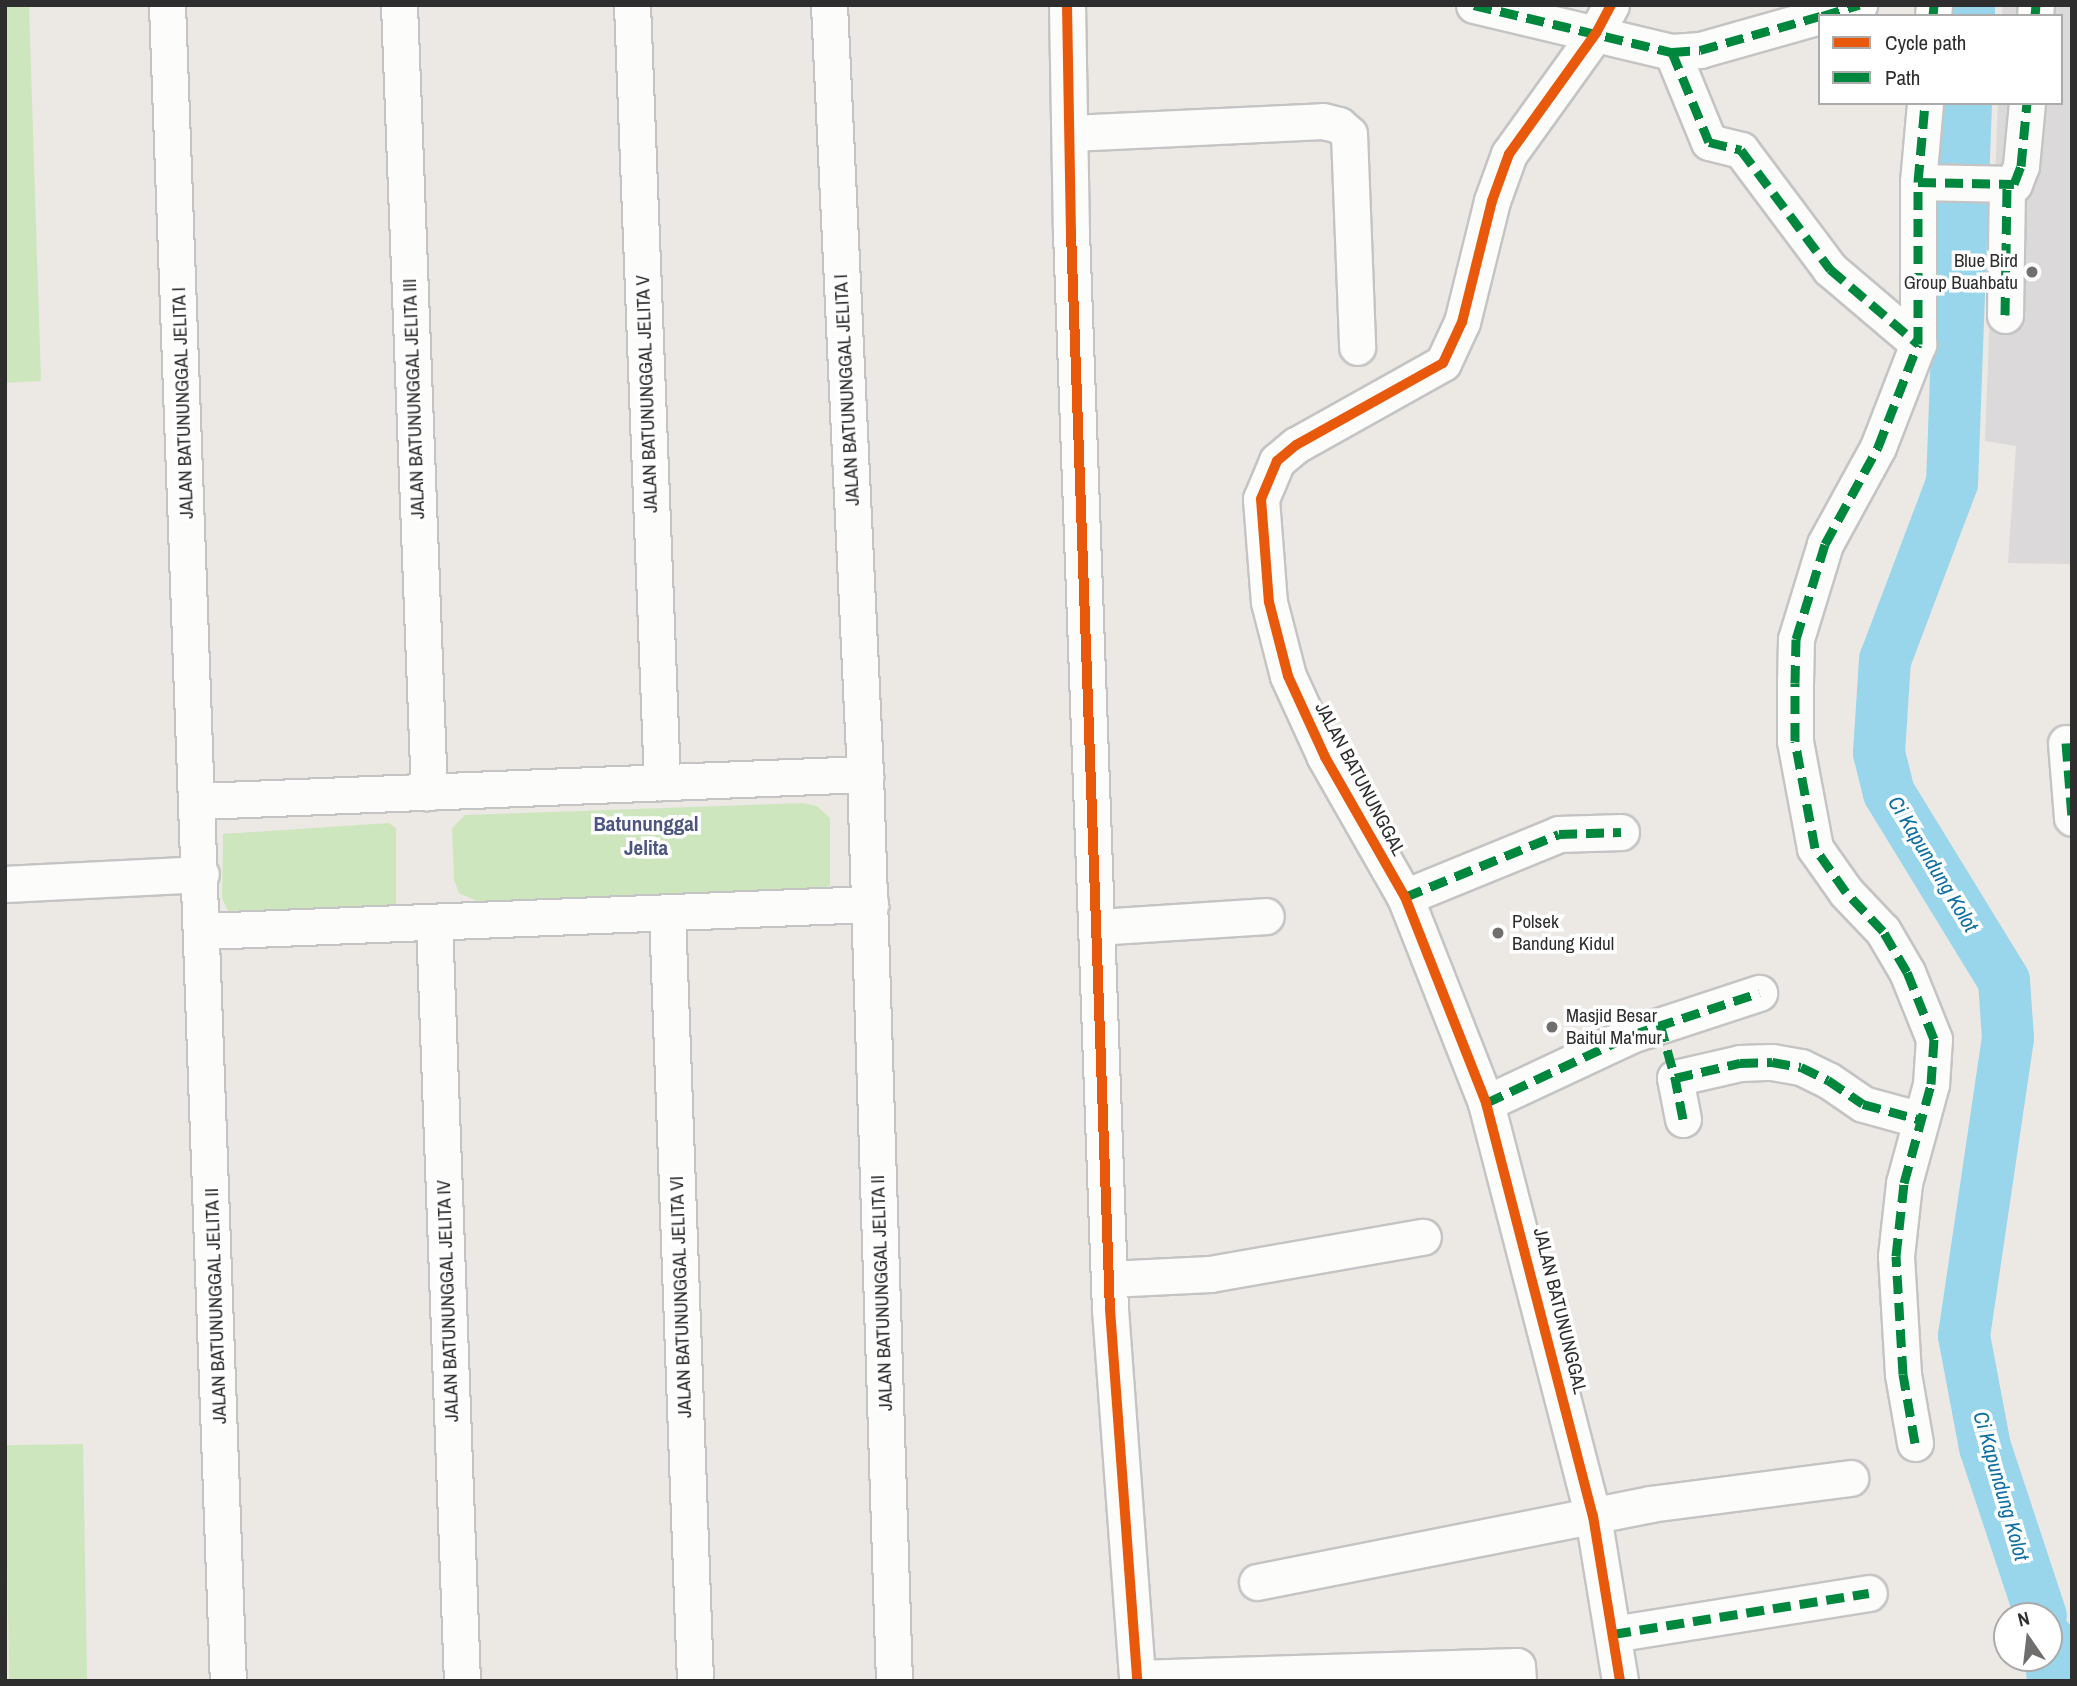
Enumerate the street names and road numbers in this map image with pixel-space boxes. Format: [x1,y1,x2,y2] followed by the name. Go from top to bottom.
[830,273,864,507] street label: JALAN BATUNUNGGAL JELITA I
[631,274,663,514] street label: JALAN BATUNUNGGAL JELITA V
[398,278,430,520] street label: JALAN BATUNUNGGAL JELITA III
[168,286,198,520] street label: JALAN BATUNUNGGAL JELITA I
[1310,698,1410,860] street label: JALAN BATUNUNGGAL
[866,1174,898,1412] street label: JALAN BATUNUNGGAL JELITA II
[665,1175,697,1419] street label: JALAN BATUNUNGGAL JELITA VI
[432,1179,464,1423] street label: JALAN BATUNUNGGAL JELITA IV
[200,1187,232,1425] street label: JALAN BATUNUNGGAL JELITA II
[1528,1226,1592,1396] street label: JALAN BATUNUNGGAL

